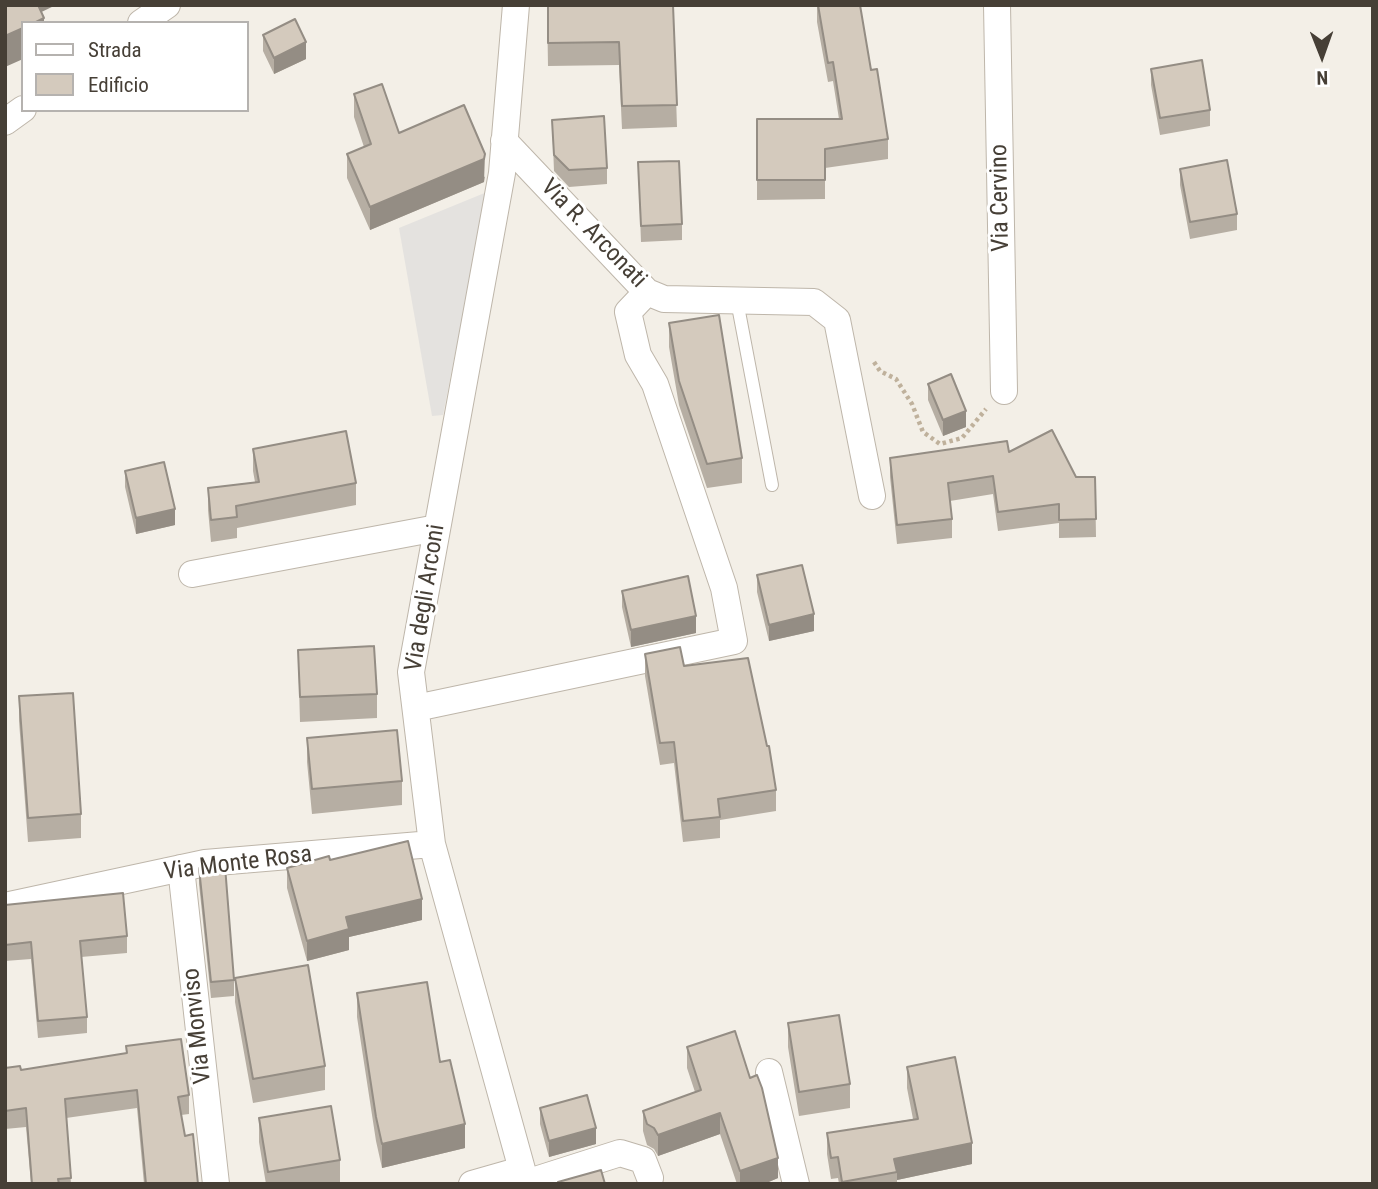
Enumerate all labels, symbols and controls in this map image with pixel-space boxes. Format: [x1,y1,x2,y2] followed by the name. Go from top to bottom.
[21,21,248,112] legend
[1287,21,1357,91] north arrow
[88,38,142,62] text: Strada
[1316,66,1328,89] text: N
[88,73,149,97] text: Edificio
[986,144,1016,252] street label: Via Cervino
[534,174,652,294] street label: Via R. Arconati
[400,522,452,674] street label: Via degli Arconi
[162,841,314,887] street label: Via Monte Rosa
[178,967,218,1085] street label: Via Monviso

